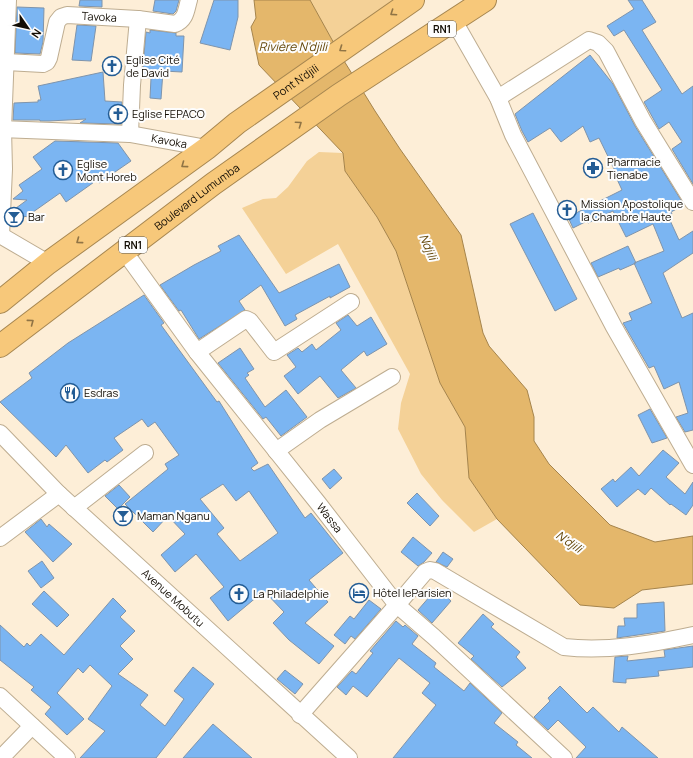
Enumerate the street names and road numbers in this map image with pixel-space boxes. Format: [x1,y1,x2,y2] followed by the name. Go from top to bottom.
[81,8,117,25] street label: Tavoka
[428,21,456,37] road number: RN1
[270,60,321,103] street label: Pont N'djili
[150,130,188,151] street label: Kavoka
[151,160,242,233] street label: Boulevard Lumumba
[119,237,147,253] road number: RN1
[314,500,346,535] street label: Wassa
[139,565,208,630] street label: Avenue Mobutu

